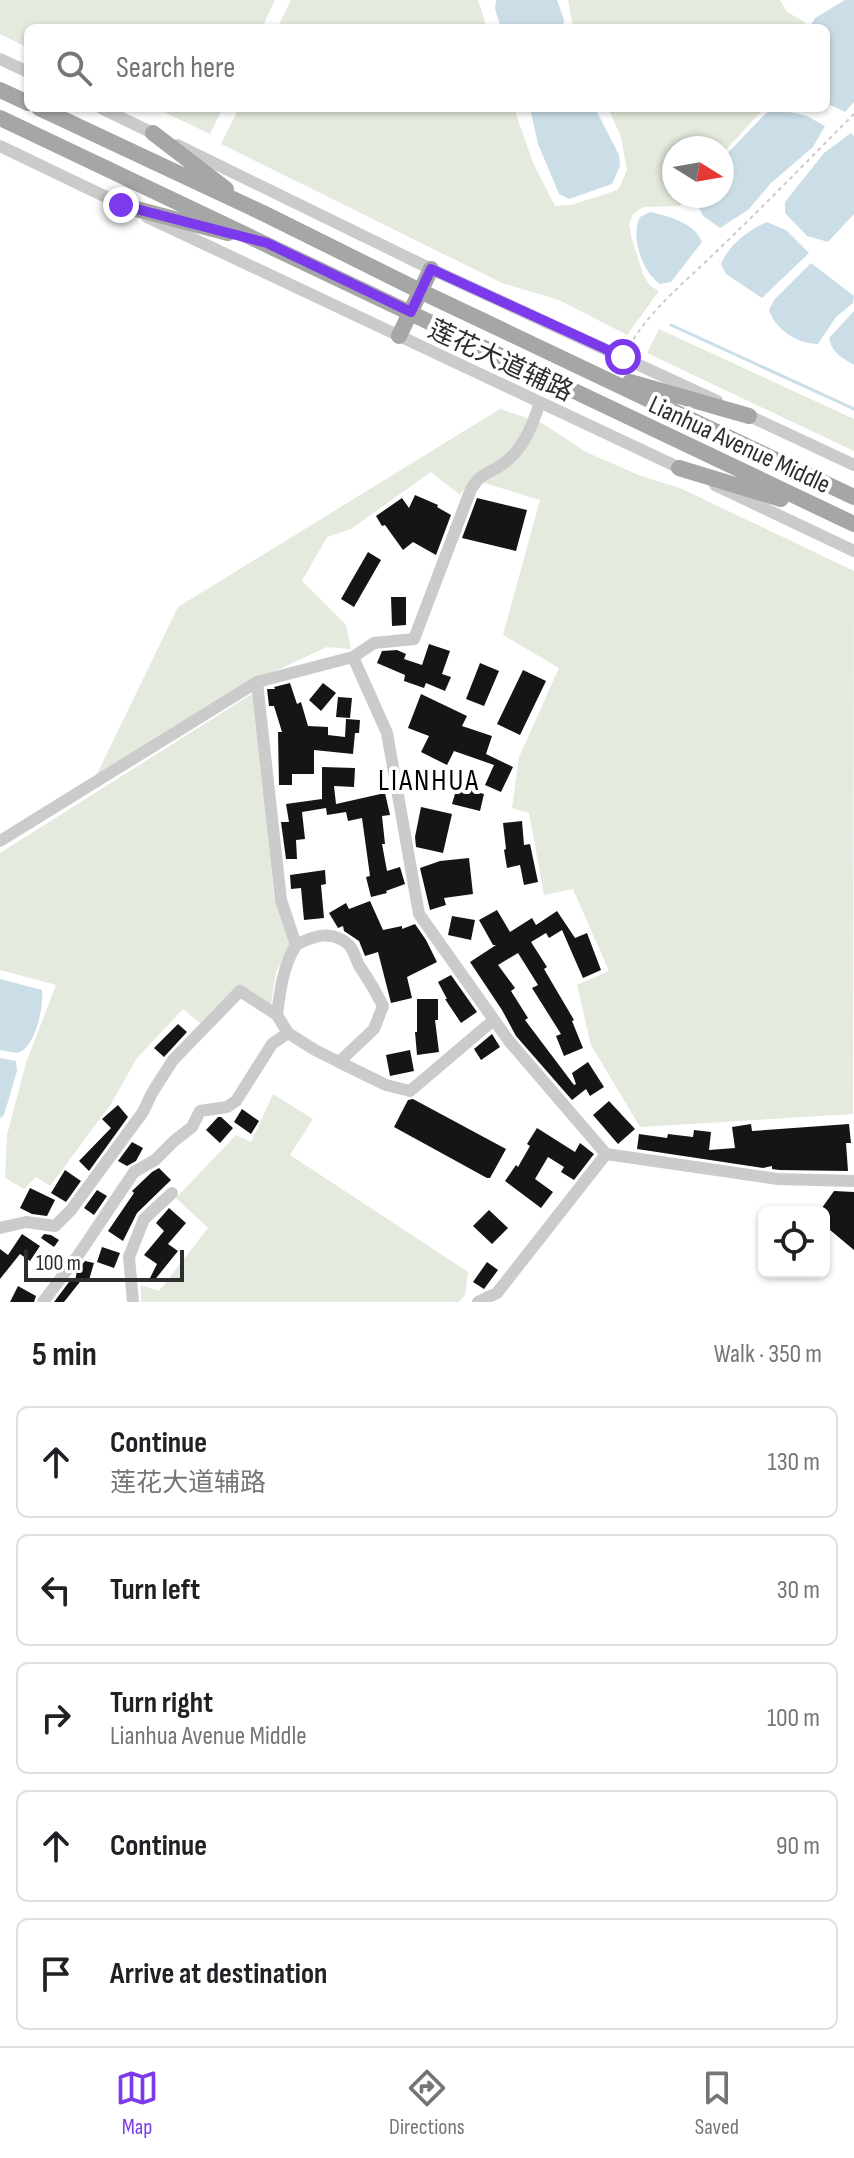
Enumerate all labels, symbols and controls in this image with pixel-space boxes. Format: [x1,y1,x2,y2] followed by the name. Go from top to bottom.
[24,24,830,112] search box
[52,46,96,90] icon: search
[116,50,235,86] text: Search here
[662,136,734,208] north arrow
[103,187,139,223] route end
[423,314,578,408] street label: 莲花大道辅路
[605,339,641,375] route start
[644,390,835,501] street label: Lianhua Avenue Middle
[378,763,480,799] district label: LIANHUA
[758,1206,830,1278] map controls
[758,1206,830,1278] button: locate
[24,1246,184,1282] scale bar
[36,1250,81,1277] text: 100 m
[32,1334,97,1375] text: 5 min
[714,1339,822,1370] text: Walk · 350 m
[110,1425,207,1461] text: Continue
[34,1440,78,1484] icon: ahead
[768,1447,820,1478] text: 130 m
[110,1468,266,1499] text: 莲花大道辅路
[34,1568,78,1612] icon: left
[110,1572,200,1608] text: Turn left
[777,1575,820,1606] text: 30 m
[110,1685,213,1721] text: Turn right
[34,1696,78,1740] icon: right
[767,1703,820,1734] text: 100 m
[110,1721,307,1752] text: Lianhua Avenue Middle
[34,1824,78,1868] icon: ahead
[110,1828,207,1864] text: Continue
[776,1831,820,1862] text: 90 m
[34,1952,78,1996] icon: arrive
[110,1956,327,1992] text: Arrive at destination
[115,2066,159,2141] tab: Map
[389,2066,465,2141] tab: Directions
[695,2066,739,2141] tab: Saved

